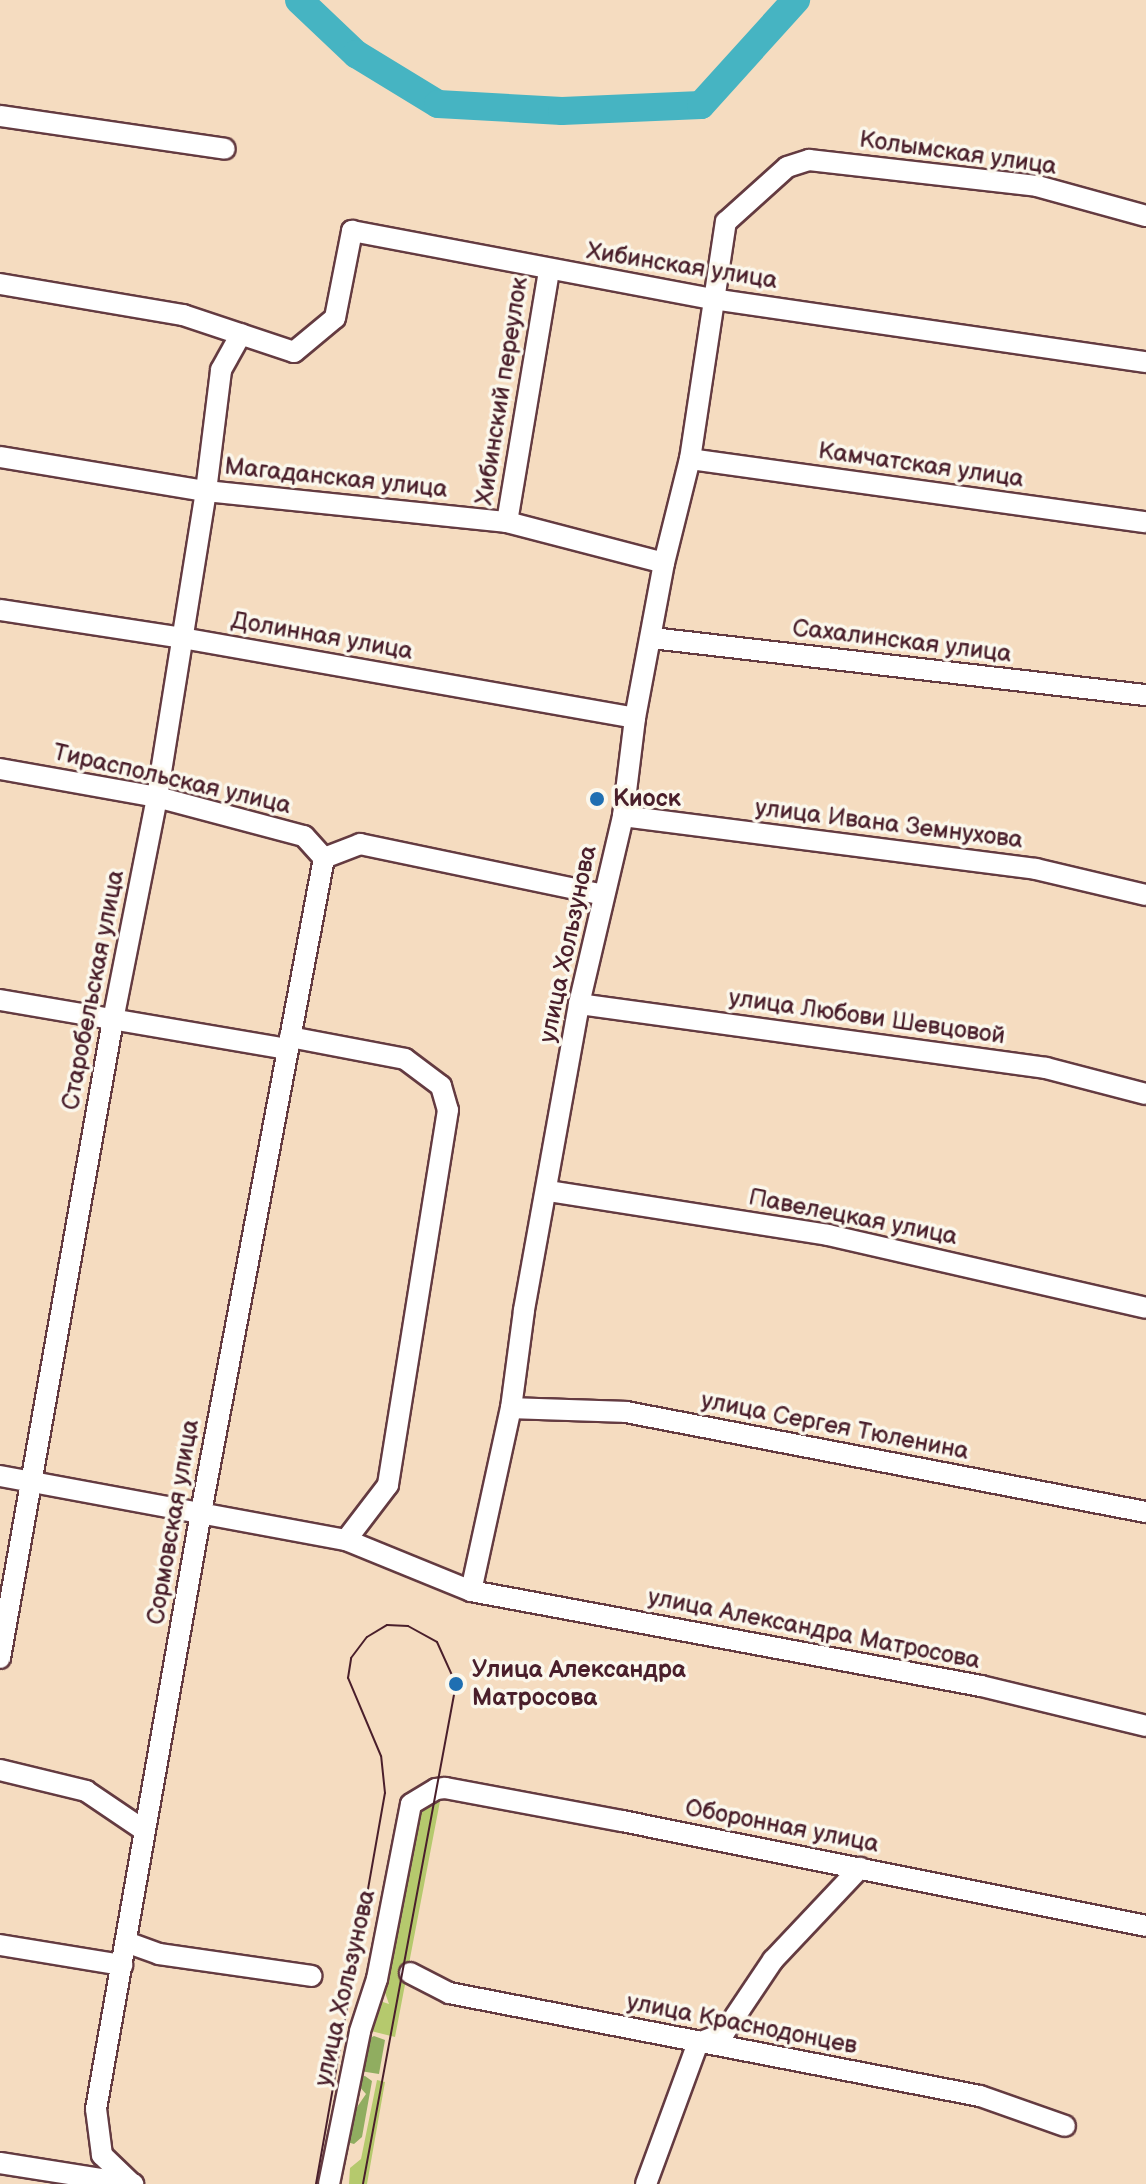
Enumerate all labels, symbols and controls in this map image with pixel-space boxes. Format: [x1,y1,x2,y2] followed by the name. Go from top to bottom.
[857,125,1059,181] street label: Колымская улица
[585,237,779,295] street label: Хибинская улица
[470,275,534,507] street label: Хибинский переулок
[816,436,1026,494] street label: Камчатская улица
[223,452,449,504] street label: Магаданская улица
[229,606,415,666] street label: Долинная улица
[791,613,1013,669] street label: Сахалинская улица
[50,738,294,820] street label: Тираспольская улица
[613,785,681,813] place label: Киоск
[588,790,606,808] marker: Киоск
[754,793,1024,855] street label: улица Ивана Земнухова
[533,843,603,1045] street label: улица Хользунова
[56,868,130,1112] street label: Старобельская улица
[727,983,1007,1051] street label: улица Любови Шевцовой
[746,1183,960,1251] street label: Павелецкая улица
[699,1386,971,1466] street label: улица Сергея Тюленина
[141,1417,205,1627] street label: Сормовская улица
[646,1583,982,1675] street label: улица Александра Матросова
[472,1656,686,1712] place label: Улица Александра Матросова
[447,1675,465,1693] marker: Улица Александра Матросова
[683,1793,881,1859] street label: Оборонная улица
[308,1887,382,2089] street label: улица Хользунова
[624,1988,860,2060] street label: улица Краснодонцев

